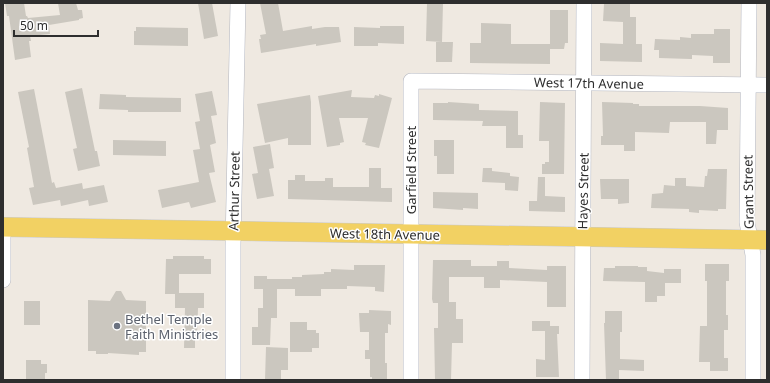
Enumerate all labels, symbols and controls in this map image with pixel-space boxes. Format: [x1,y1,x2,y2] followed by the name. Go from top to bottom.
[14,12,98,38] scale bar
[20,17,48,34] text: 50 m
[534,73,644,93] street label: West 17th Avenue
[402,126,420,214] street label: Garfield Street
[224,151,244,231] street label: Arthur Street
[573,152,593,230] street label: Hayes Street
[738,154,758,229] street label: Grant Street
[330,224,440,244] street label: West 18th Avenue
[125,310,218,343] place label: Bethel Temple Faith Ministries
[112,321,122,331] marker: Bethel Temple Faith Ministries

